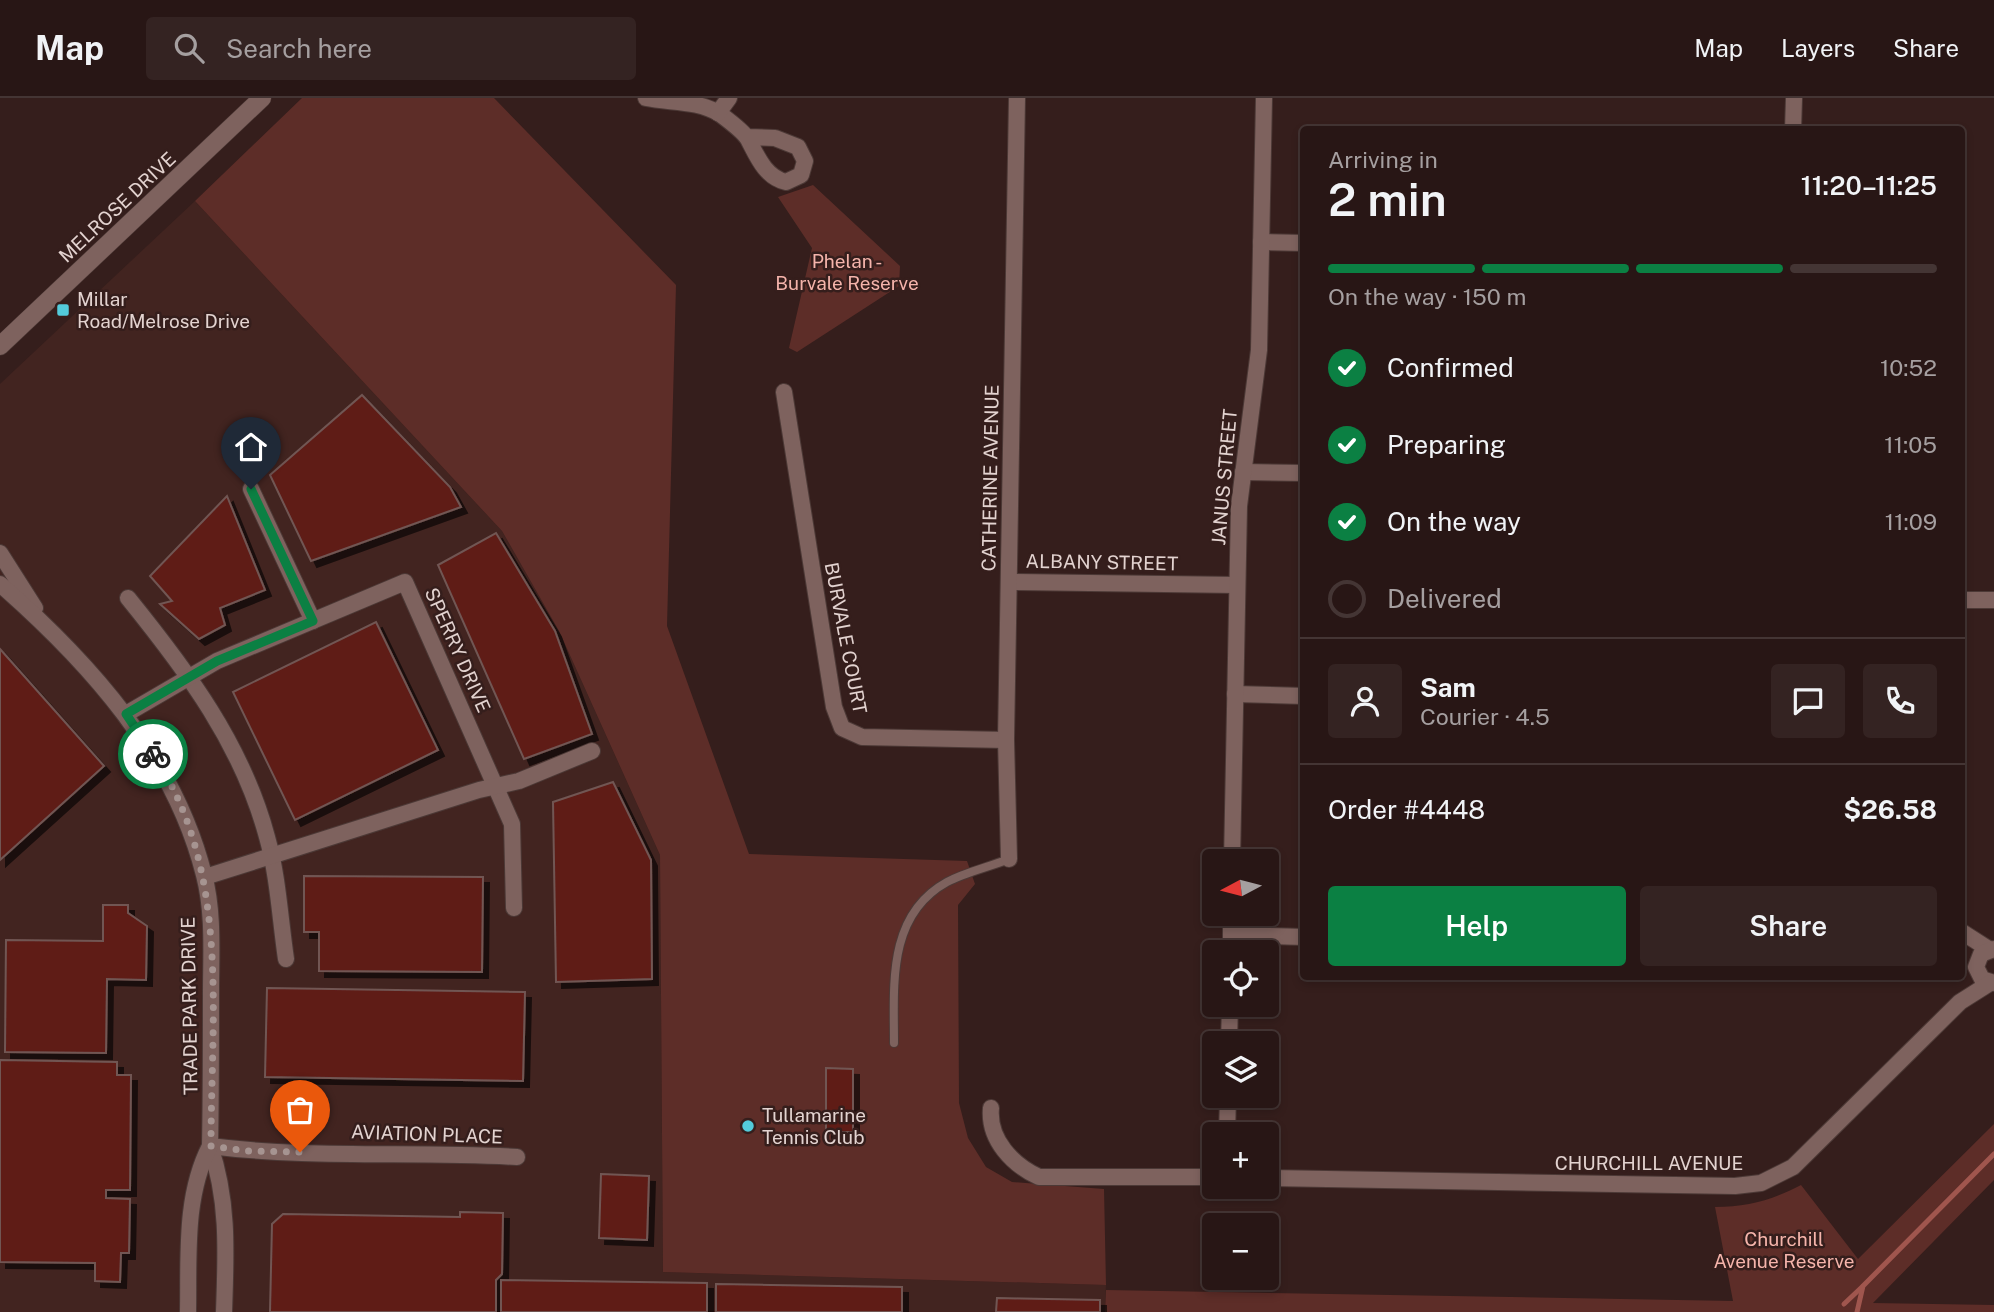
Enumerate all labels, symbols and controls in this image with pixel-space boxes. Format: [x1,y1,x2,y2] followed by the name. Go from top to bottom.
[146,17,636,80] search box
[35,29,104,67] text: Map
[170,29,208,67] icon: search
[226,33,372,64] text: Search here
[1694,34,1743,62] text: Map
[1781,34,1855,62] text: Layers
[1893,34,1959,62] text: Share
[1328,146,1438,173] text: Arriving in
[54,147,180,267] street label: MELROSE DRIVE
[1801,170,1937,201] text: 11:20–11:25
[1328,172,1447,226] text: 2 min
[775,250,919,294] park label: Phelan - Burvale Reserve
[1328,283,1526,310] text: On the way · 150 m
[77,288,250,332] place label: Millar Road/Melrose Drive
[55,302,71,318] marker: Millar Road/Melrose Drive
[1328,349,1366,387] icon: check
[1387,352,1514,383] text: Confirmed
[1880,354,1937,381] text: 10:52
[977,384,1003,572] street label: CATHERINE AVENUE
[1207,408,1241,546] street label: JANUS STREET
[221,417,281,489] pin
[1328,426,1366,464] icon: check
[232,428,270,466] icon: home
[1387,429,1506,460] text: Preparing
[1884,431,1937,458] text: 11:05
[1328,503,1366,541] icon: check
[1387,506,1521,537] text: On the way
[1885,508,1937,535] text: 11:09
[1025,550,1179,574] street label: ALBANY STREET
[821,560,871,716] street label: BURVALE COURT
[1387,583,1502,614] text: Delivered
[421,584,495,716] street label: SPERRY DRIVE
[1328,664,1402,738] button: person
[1771,664,1845,738] button: chat
[1863,664,1937,738] button: phone
[1420,672,1476,703] text: Sam
[1420,703,1550,730] text: Courier · 4.5
[118,719,188,789] courier
[134,735,172,773] icon: bike
[1328,794,1485,825] text: Order #4448
[1844,794,1937,825] text: $26.58
[1202,849,1279,926] north arrow
[1202,849,1279,1290] map controls
[1328,886,1626,966] button: Help
[1640,886,1937,966] button: Share
[176,917,202,1095] street label: TRADE PARK DRIVE
[1202,940,1279,1017] button: locate
[1202,1031,1279,1108] button: layers
[270,1080,330,1152] pin
[281,1091,319,1129] icon: bag
[762,1104,866,1148] place label: Tullamarine Tennis Club
[740,1118,756,1134] marker: Tullamarine Tennis Club
[351,1120,503,1148] street label: AVIATION PLACE
[1202,1122,1279,1199] button: +
[1555,1152,1743,1174] street label: CHURCHILL AVENUE
[1202,1213,1279,1290] button: −
[1713,1228,1855,1272] park label: Churchill Avenue Reserve

